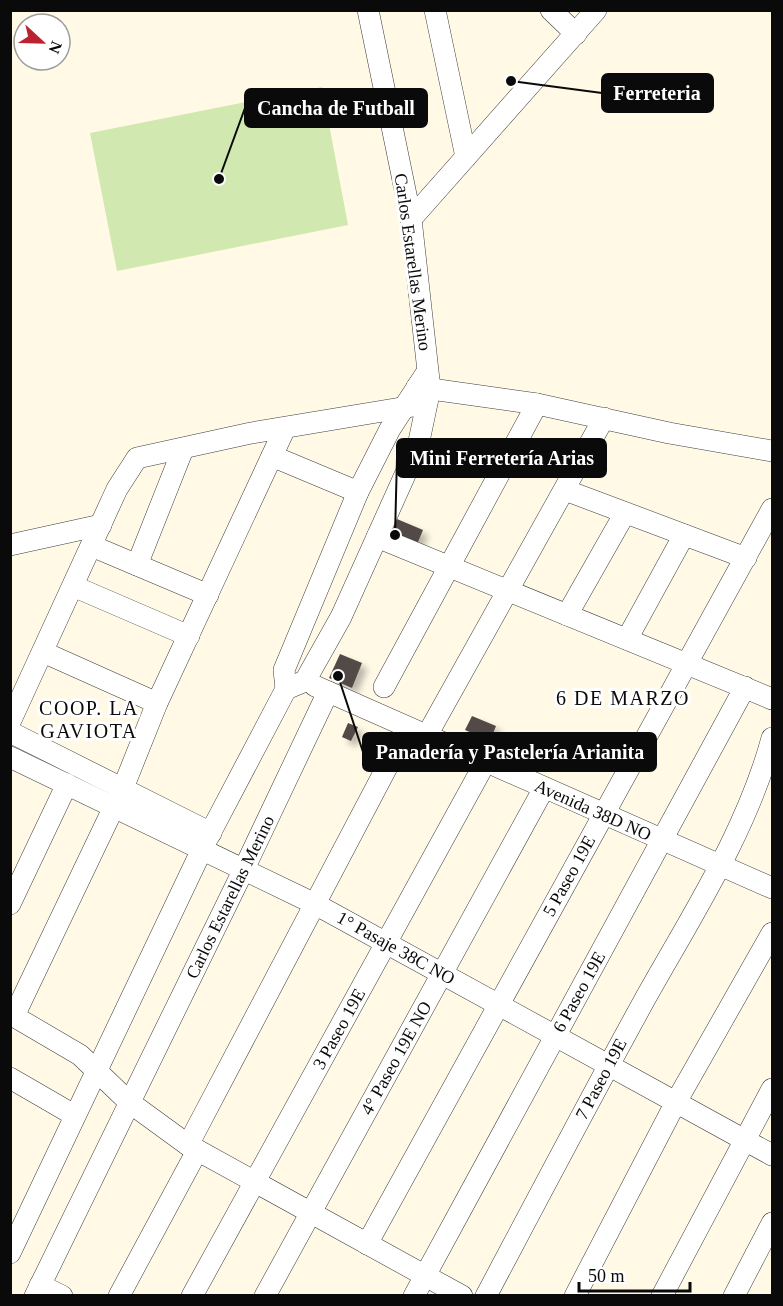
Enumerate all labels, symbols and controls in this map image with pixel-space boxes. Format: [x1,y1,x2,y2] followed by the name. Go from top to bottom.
[12,12,72,72] north arrow
[45,39,65,56] text: N
[602,74,713,112] callout: Ferreteria
[613,82,701,104] text: Ferreteria
[245,89,427,127] callout: Cancha de Futball
[257,97,415,119] text: Cancha de Futball
[391,172,435,352] street label: Carlos Estarellas Merino
[397,439,606,477] callout: Mini Ferretería Arias
[410,447,594,469] text: Mini Ferretería Arias
[556,687,690,709] district label: 6 DE MARZO
[39,697,139,742] district label: COOP. LA GAVIOTA
[363,733,656,771] callout: Panadería y Pastelería Arianita
[376,741,644,764] text: Panadería y Pastelería Arianita
[532,775,654,845] street label: Avenida 38D NO
[182,812,278,982] street label: Carlos Estarellas Merino
[539,832,599,920] street label: 5 Paseo 19E
[334,907,458,989] street label: 1° Pasaje 38C NO
[549,948,609,1036] street label: 6 Paseo 19E
[309,985,369,1073] street label: 3 Paseo 19E
[357,998,435,1118] street label: 4° Paseo 19E NO
[571,1035,631,1123] street label: 7 Paseo 19E
[579,1255,690,1293] scale bar
[588,1266,625,1286] text: 50 m

